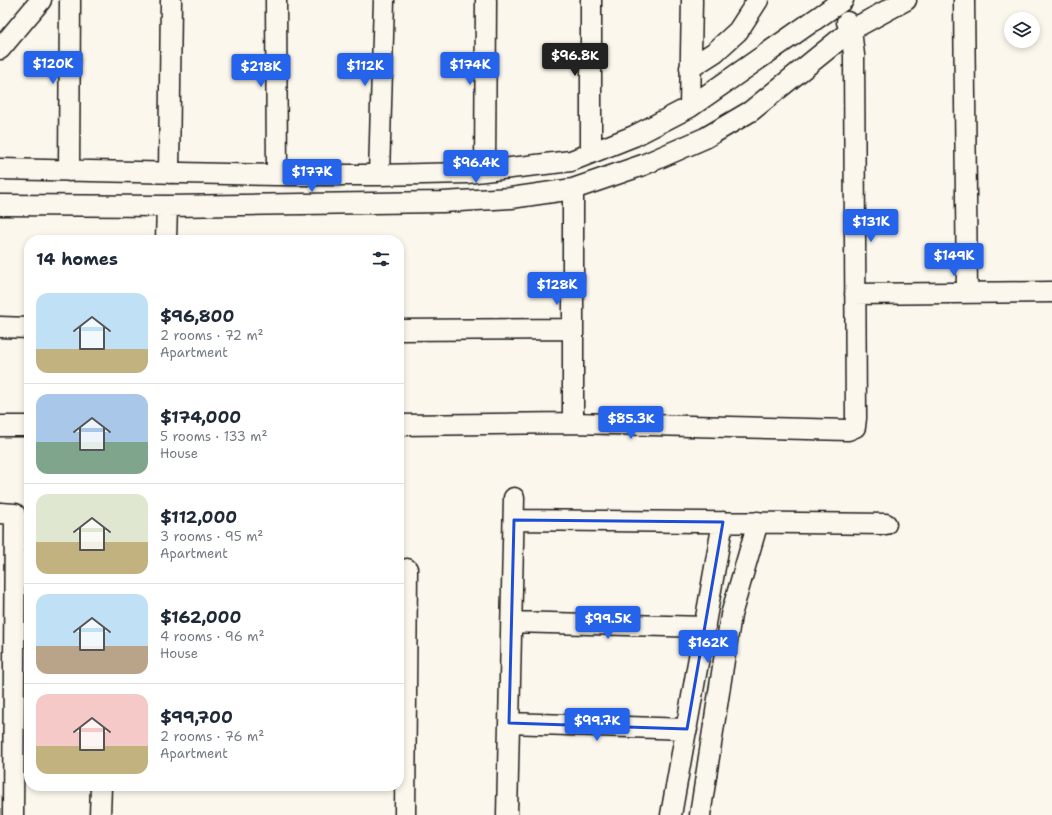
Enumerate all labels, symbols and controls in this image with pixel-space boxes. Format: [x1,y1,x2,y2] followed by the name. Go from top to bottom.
[1004,12,1040,48] map controls
[1004,12,1040,48] button: layers
[542,43,608,77] pin: $96.8K
[551,47,599,64] text: $96.8K
[25,51,81,85] pin: $120K
[442,52,498,86] pin: $174K
[337,53,393,87] pin: $112K
[233,54,289,88] pin: $218K
[33,55,73,72] text: $120K
[449,56,491,73] text: $174K
[346,57,384,74] text: $112K
[241,58,281,75] text: $218K
[443,150,509,184] pin: $96.4K
[452,154,500,171] text: $96.4K
[284,159,340,193] pin: $177K
[292,163,332,180] text: $177K
[843,209,899,243] pin: $131K
[852,213,890,230] text: $131K
[926,243,982,277] pin: $149K
[934,247,974,264] text: $149K
[36,248,118,270] text: 14 homes
[370,248,392,270] icon: filters
[529,272,585,306] pin: $128K
[537,276,577,293] text: $128K
[160,305,234,327] text: $96,800
[68,309,116,357] icon: home
[160,327,264,344] text: 2 rooms · 72 m²
[160,344,228,361] text: Apartment
[160,406,241,428] text: $174,000
[598,406,664,440] pin: $85.3K
[68,410,116,458] icon: home
[607,410,655,427] text: $85.3K
[160,428,268,445] text: 5 rooms · 133 m²
[160,445,198,462] text: House
[160,506,237,528] text: $112,000
[68,510,116,558] icon: home
[160,528,263,545] text: 3 rooms · 95 m²
[160,545,228,562] text: Apartment
[160,606,241,628] text: $162,000
[575,606,641,640] pin: $99.5K
[68,610,116,658] icon: home
[584,610,632,627] text: $99.5K
[160,628,264,645] text: 4 rooms · 96 m²
[680,630,736,664] pin: $162K
[688,634,728,651] text: $162K
[160,645,198,662] text: House
[160,706,233,728] text: $99,700
[564,708,630,742] pin: $99.7K
[68,710,116,758] icon: home
[574,712,620,729] text: $99.7K
[160,728,264,745] text: 2 rooms · 76 m²
[160,745,228,762] text: Apartment

